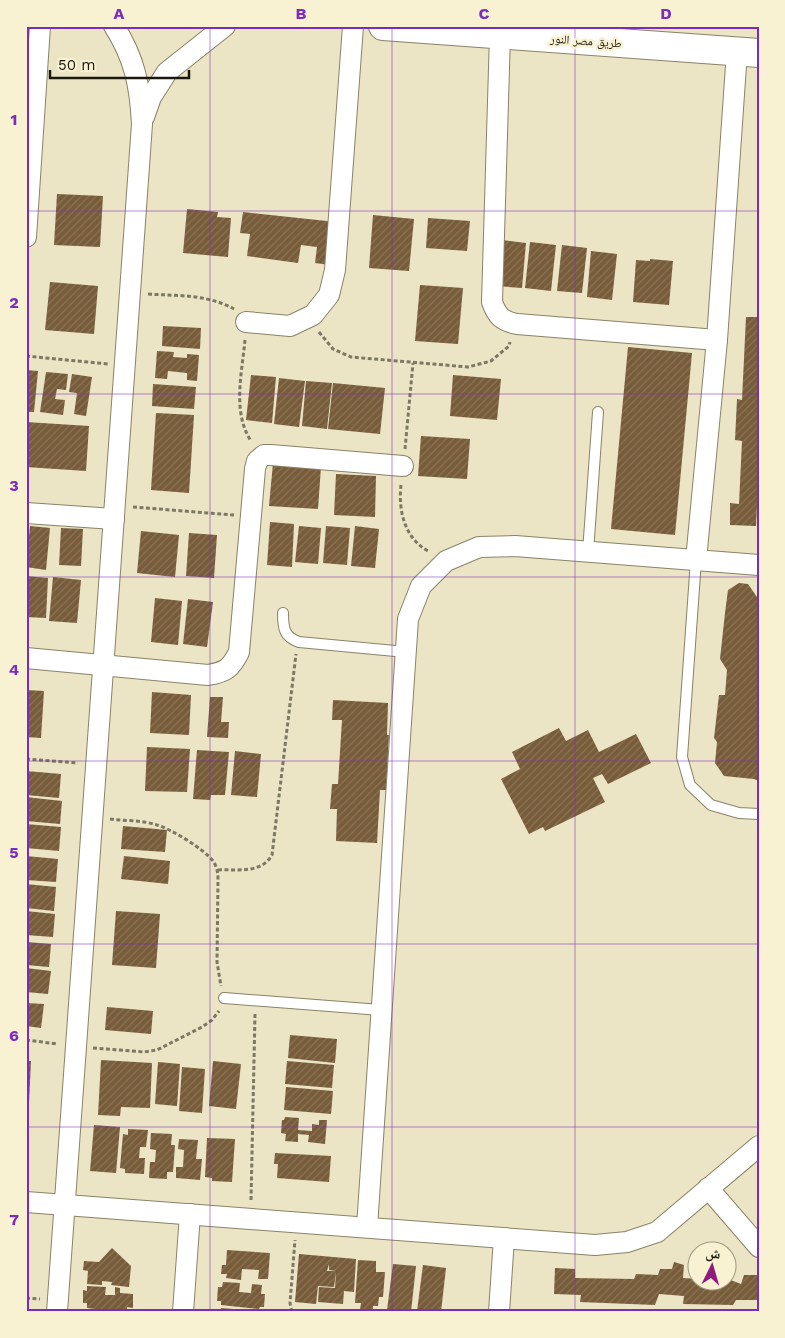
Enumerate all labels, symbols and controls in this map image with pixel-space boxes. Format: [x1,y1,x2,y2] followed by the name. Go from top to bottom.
[114,4,125,23] text: A
[296,4,307,23] text: B
[479,4,490,23] text: C
[660,4,672,23] text: D
[549,31,622,51] street label: طريق مصر النور
[50,48,189,80] scale bar
[58,56,95,74] text: 50 m
[11,110,17,129] text: 1
[9,293,19,312] text: 2
[9,476,19,495] text: 3
[9,660,19,679] text: 4
[9,843,19,862] text: 5
[9,1026,19,1045] text: 6
[9,1210,19,1229] text: 7
[688,1240,738,1290] north arrow
[705,1244,721,1263] text: ش

